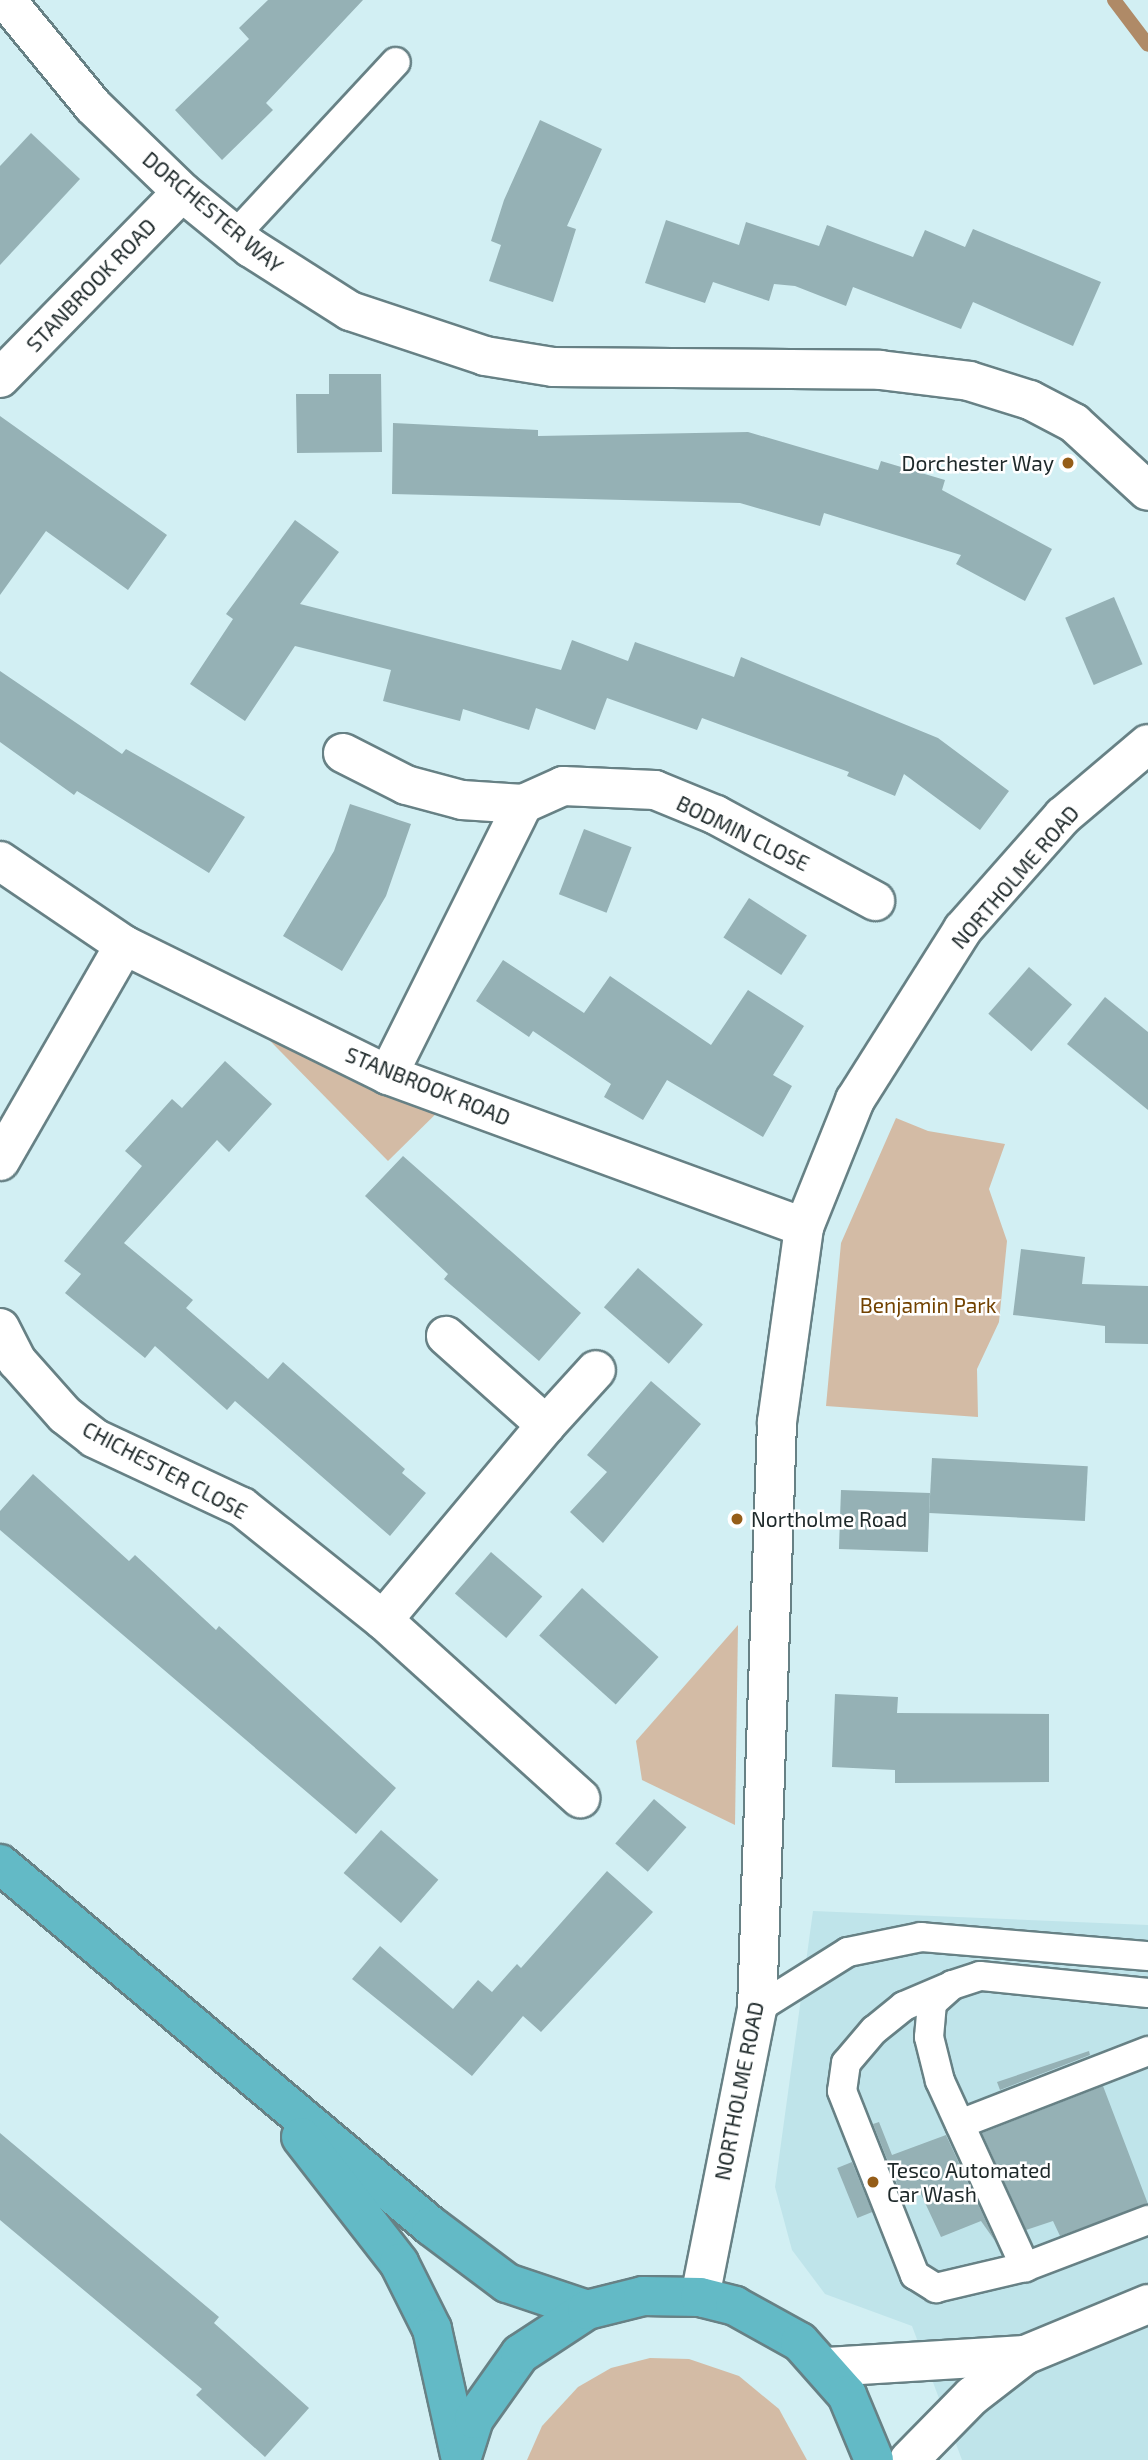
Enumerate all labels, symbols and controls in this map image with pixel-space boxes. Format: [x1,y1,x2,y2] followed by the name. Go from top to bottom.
[138,146,288,278] street label: DORCHESTER WAY
[21,213,161,357] street label: STANBROOK ROAD
[901,450,1054,476] place label: Dorchester Way
[1060,455,1076,471] marker: Dorchester Way
[673,790,813,876] street label: BODMIN CLOSE
[946,800,1084,954] street label: NORTHOLME ROAD
[342,1041,514,1131] street label: STANBROOK ROAD
[860,1292,996,1318] park label: Benjamin Park
[78,1416,252,1524] street label: CHICHESTER CLOSE
[751,1506,907,1532] place label: Northolme Road
[729,1511,745,1527] marker: Northolme Road
[709,2000,769,2182] street label: NORTHOLME ROAD
[887,2157,1052,2207] place label: Tesco Automated Car Wash
[865,2174,881,2190] marker: Tesco Automated Car Wash

